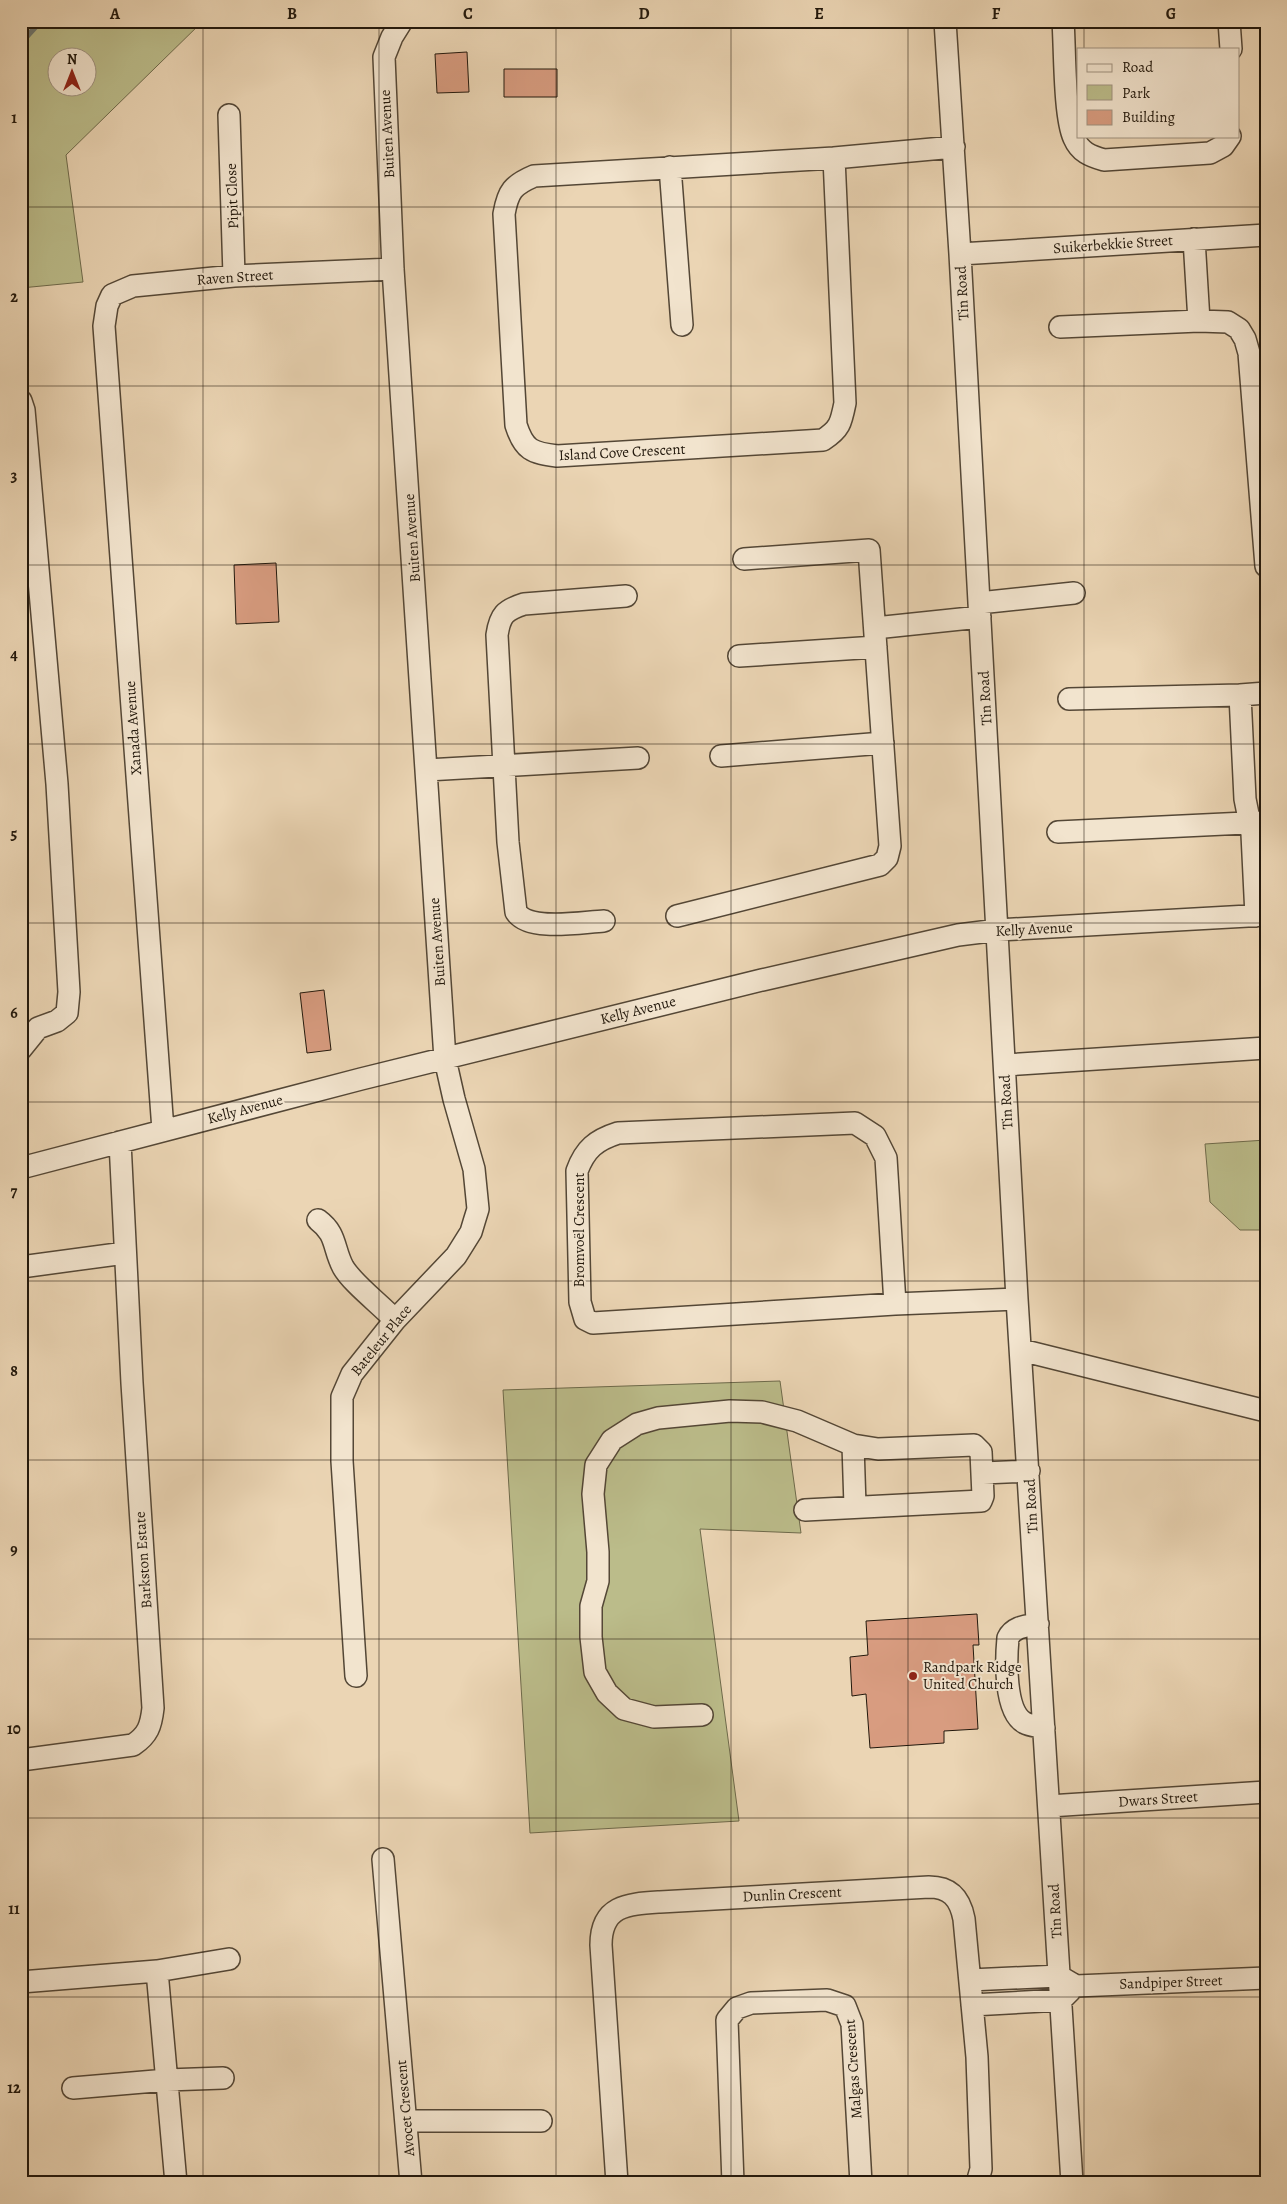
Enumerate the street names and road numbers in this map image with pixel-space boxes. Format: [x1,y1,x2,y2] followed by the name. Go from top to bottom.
[375,89,399,179] street label: Buiten Avenue
[221,163,243,229] street label: Pipit Close
[1052,230,1174,258] street label: Suikerbekkie Street
[196,264,274,290] street label: Raven Street
[951,264,973,321] street label: Tin Road
[558,439,686,465] street label: Island Cove Crescent
[399,493,425,583] street label: Buiten Avenue
[974,669,996,726] street label: Tin Road
[120,680,146,776] street label: Xanada Avenue
[424,897,450,987] street label: Buiten Avenue
[995,917,1073,941] street label: Kelly Avenue
[598,991,678,1029] street label: Kelly Avenue
[995,1073,1017,1130] street label: Tin Road
[205,1089,285,1129] street label: Kelly Avenue
[569,1173,589,1287] street label: Bromvoël Crescent
[346,1300,416,1380] street label: Bateleur Place
[1020,1477,1042,1534] street label: Tin Road
[130,1510,156,1609] street label: Barkston Estate
[1118,1786,1198,1812] street label: Dwars Street
[742,1881,842,1907] street label: Dunlin Crescent
[1044,1882,1066,1939] street label: Tin Road
[1119,1970,1223,1994] street label: Sandpiper Street
[840,2018,866,2120] street label: Malgas Crescent
[391,2059,419,2158] street label: Avocet Crescent

